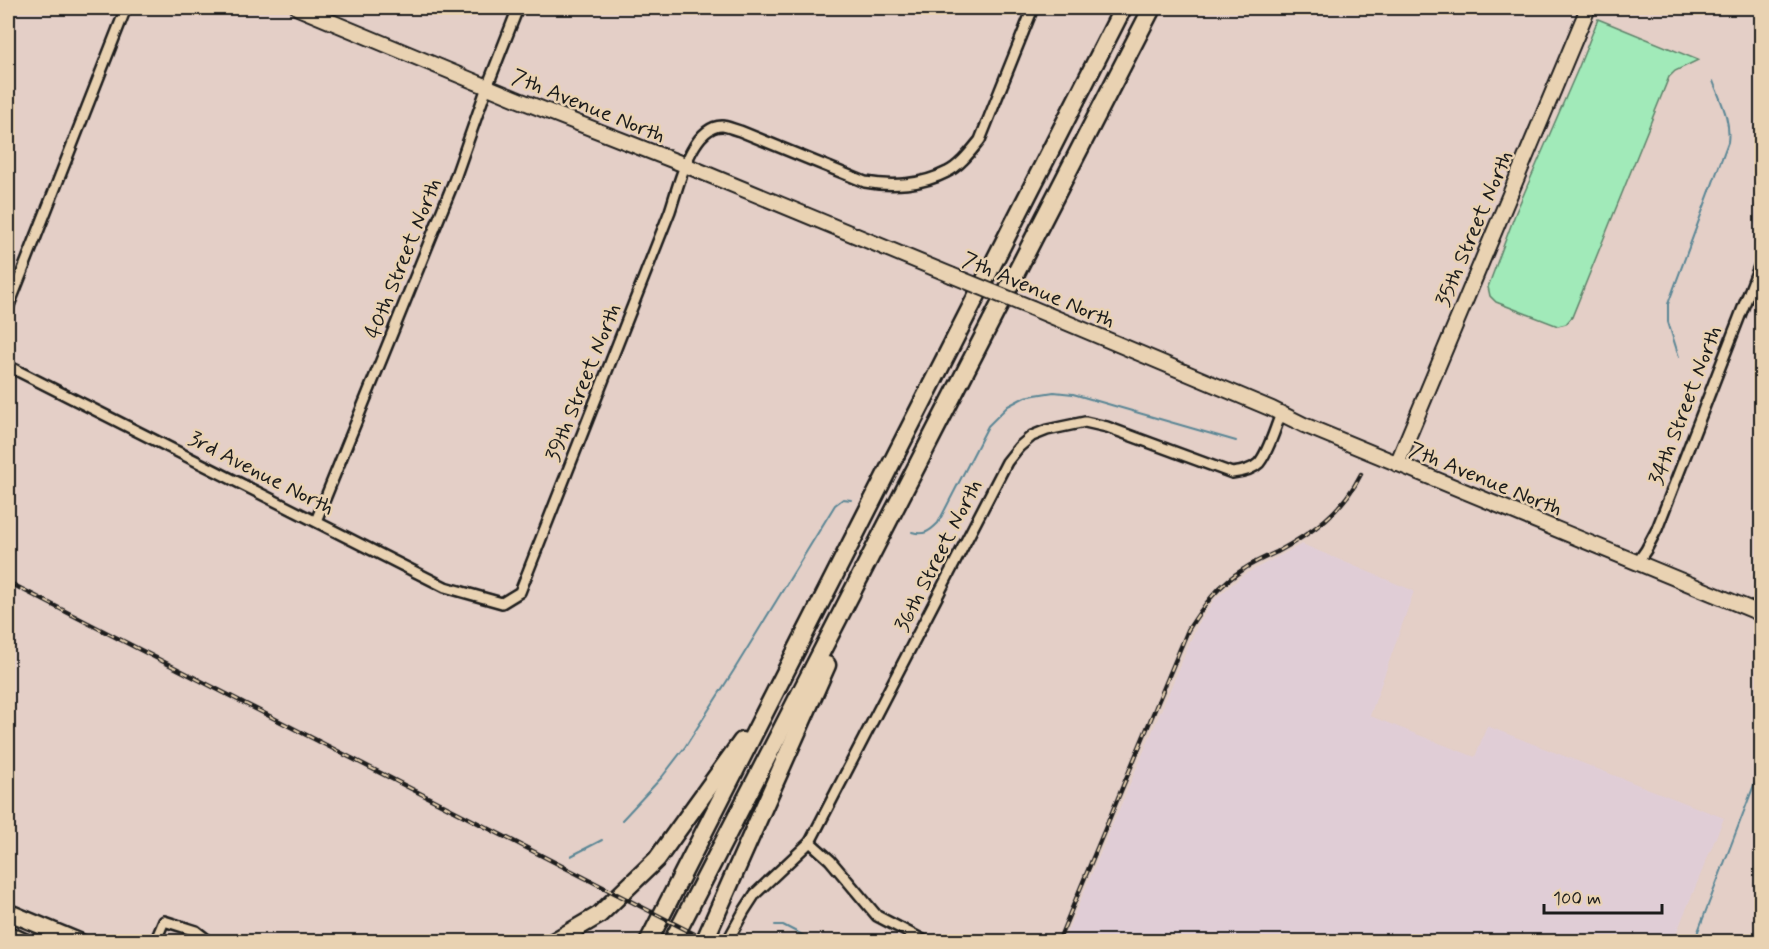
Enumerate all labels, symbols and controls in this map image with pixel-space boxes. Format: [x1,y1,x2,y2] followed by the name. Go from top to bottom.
[507,63,669,150] street label: 7th Avenue North
[1429,146,1520,311] street label: 35th Street North
[359,174,449,343] street label: 40th Street North
[958,246,1119,336] street label: 7th Avenue North
[539,299,628,466] street label: 39th Street North
[1643,322,1729,489] street label: 34th Street North
[184,425,339,523] street label: 3rd Avenue North
[1404,436,1566,523] street label: 7th Avenue North
[888,475,989,637] street label: 36th Street North
[1544,877,1662,915] scale bar
[1553,887,1601,911] text: 100 m

